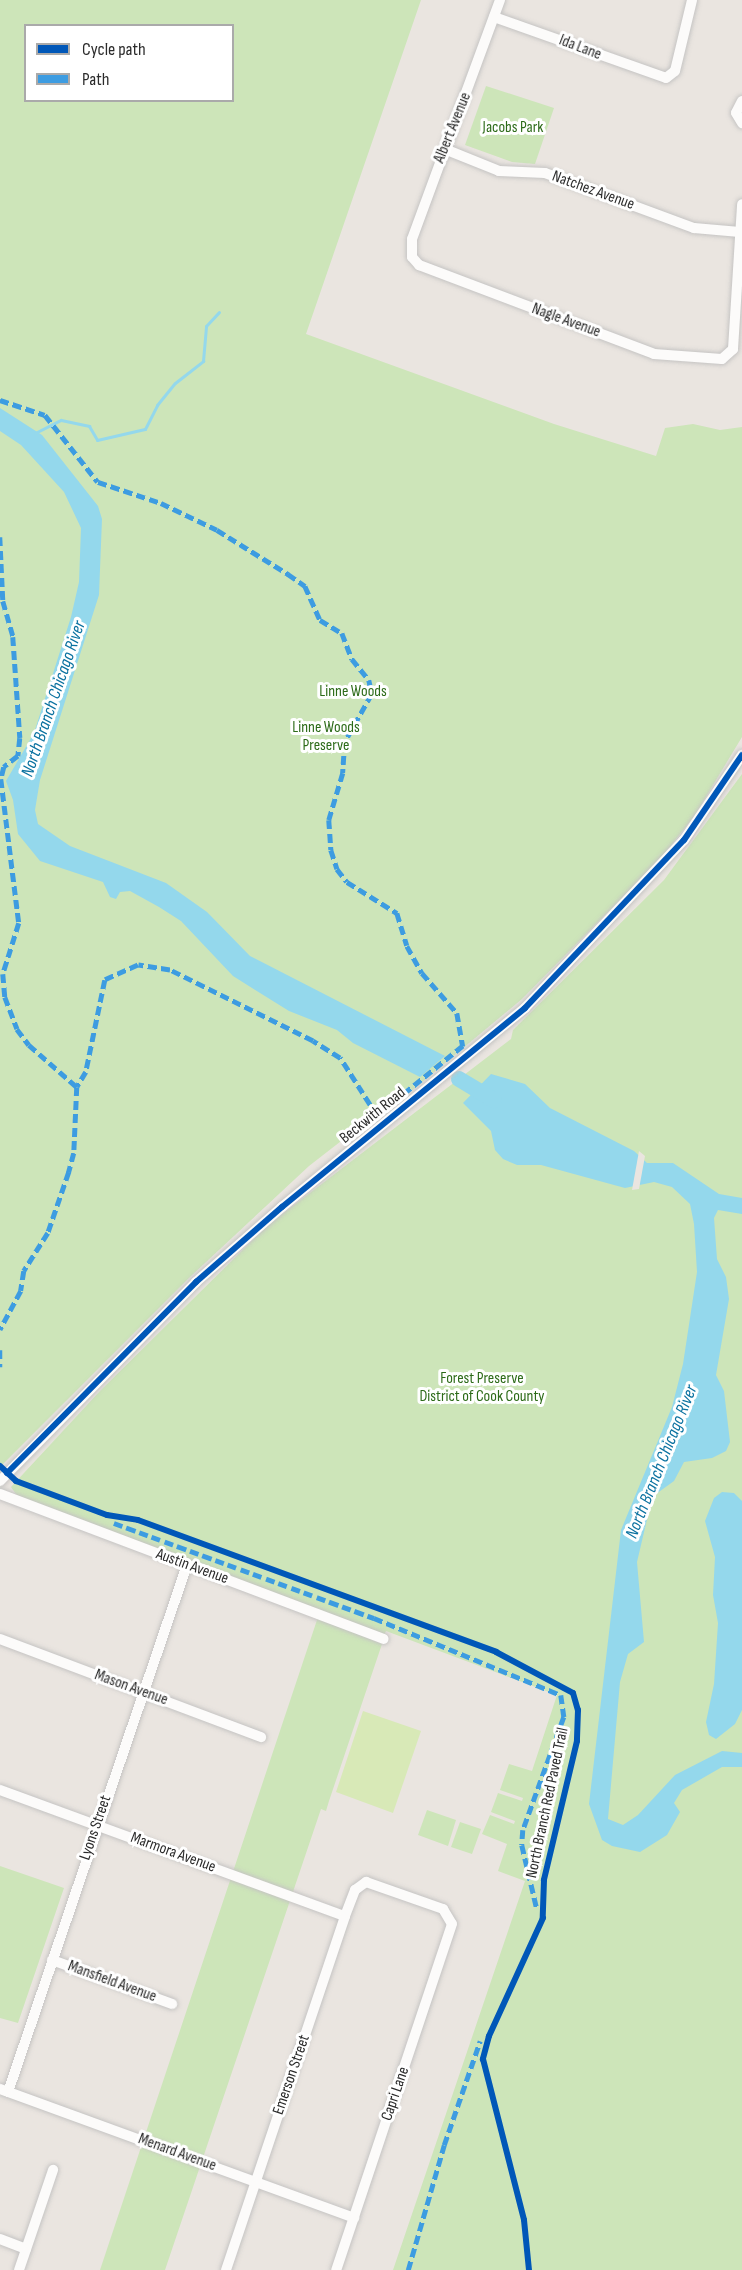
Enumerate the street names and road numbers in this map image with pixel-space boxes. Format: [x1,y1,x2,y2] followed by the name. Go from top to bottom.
[556,31,604,65] street label: Ida Lane
[430,90,476,166] street label: Albert Avenue
[549,167,637,215] street label: Natchez Avenue
[529,300,603,342] street label: Nagle Avenue
[336,1084,410,1148] street label: Beckwith Road
[153,1545,231,1589] street label: Austin Avenue
[92,1666,170,1710] street label: Mason Avenue
[523,1726,573,1880] street label: North Branch Red Paved Trail
[76,1793,116,1863] street label: Lyons Street
[128,1829,218,1877] street label: Marmora Avenue
[65,1957,159,2007] street label: Mansfield Avenue
[269,2033,315,2117] street label: Emerson Street
[378,2065,414,2123] street label: Capri Lane
[135,2130,219,2176] street label: Menard Avenue

